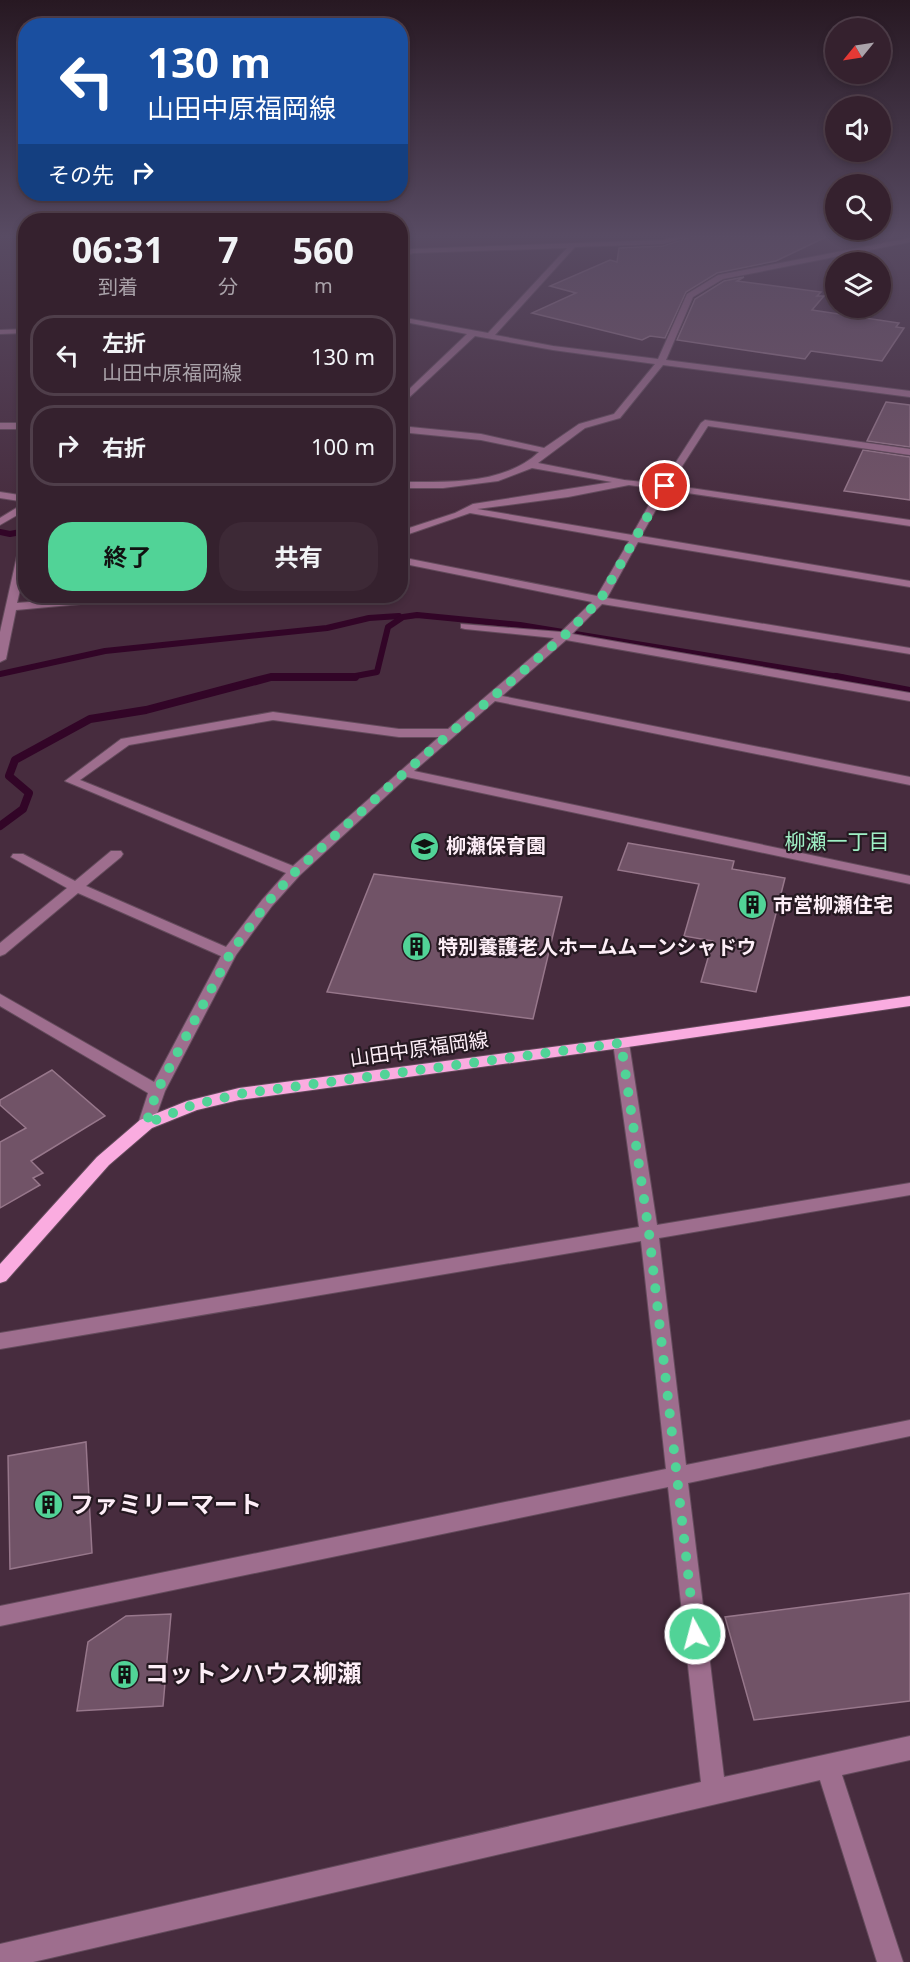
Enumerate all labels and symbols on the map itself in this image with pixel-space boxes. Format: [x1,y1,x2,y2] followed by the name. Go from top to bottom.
[825,18,891,84] north arrow
[639,460,690,511] pin
[785,827,890,855] district label: 柳瀬一丁目
[409,830,441,862] school or university icon: 柳瀬保育園
[446,832,546,859] place label: 柳瀬保育園
[736,889,768,921] building icon: 市営柳瀬住宅
[773,891,893,918] place label: 市営柳瀬住宅
[401,931,433,963] building icon: 特別養護老人ホームムーンシャドウ
[438,933,756,960] place label: 特別養護老人ホームムーンシャドウ
[348,1025,490,1072] street label: 山田中原福岡線
[70,1487,262,1520] place label: ファミリーマート
[33,1489,65,1521] building icon: ファミリーマート
[663,1602,727,1666] position arrow
[145,1656,361,1689] place label: コットンハウス柳瀬
[108,1658,140,1690] building icon: コットンハウス柳瀬

